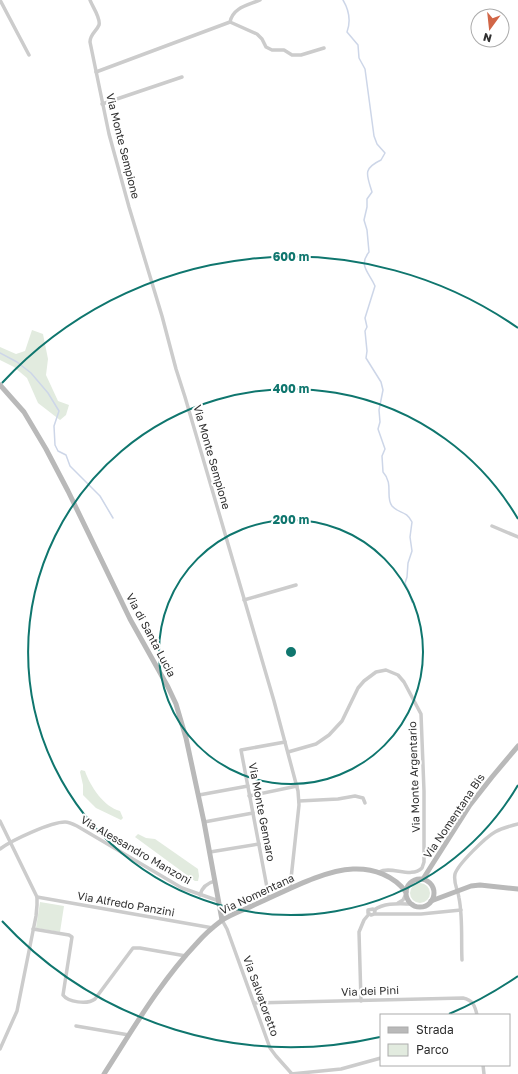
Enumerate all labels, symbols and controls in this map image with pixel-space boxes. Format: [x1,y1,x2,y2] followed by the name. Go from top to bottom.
[470,8,510,48] north arrow
[482,31,493,46] text: N
[104,92,143,200] street label: Via Monte Sempione
[273,249,309,264] text: 600 m
[273,381,309,396] text: 400 m
[191,403,234,511] street label: Via Monte Sempione
[273,512,309,527] text: 200 m
[124,591,179,679] street label: Via di Santa Lucia
[284,645,298,659] centre of rings
[405,721,422,833] street label: Via Monte Argentario
[247,761,279,863] street label: Via Monte Gennaro
[420,771,487,861] street label: Via Nomentana Bis
[79,813,194,887] street label: Via Alessandro Manzoni
[218,871,296,916] street label: Via Nomentana
[76,889,176,918] street label: Via Alfredo Panzini
[241,954,282,1038] street label: Via Salvatoretto
[341,983,399,998] street label: Via dei Pini
[380,1014,510,1066] legend
[416,1022,454,1037] text: Strada
[416,1042,449,1057] text: Parco

